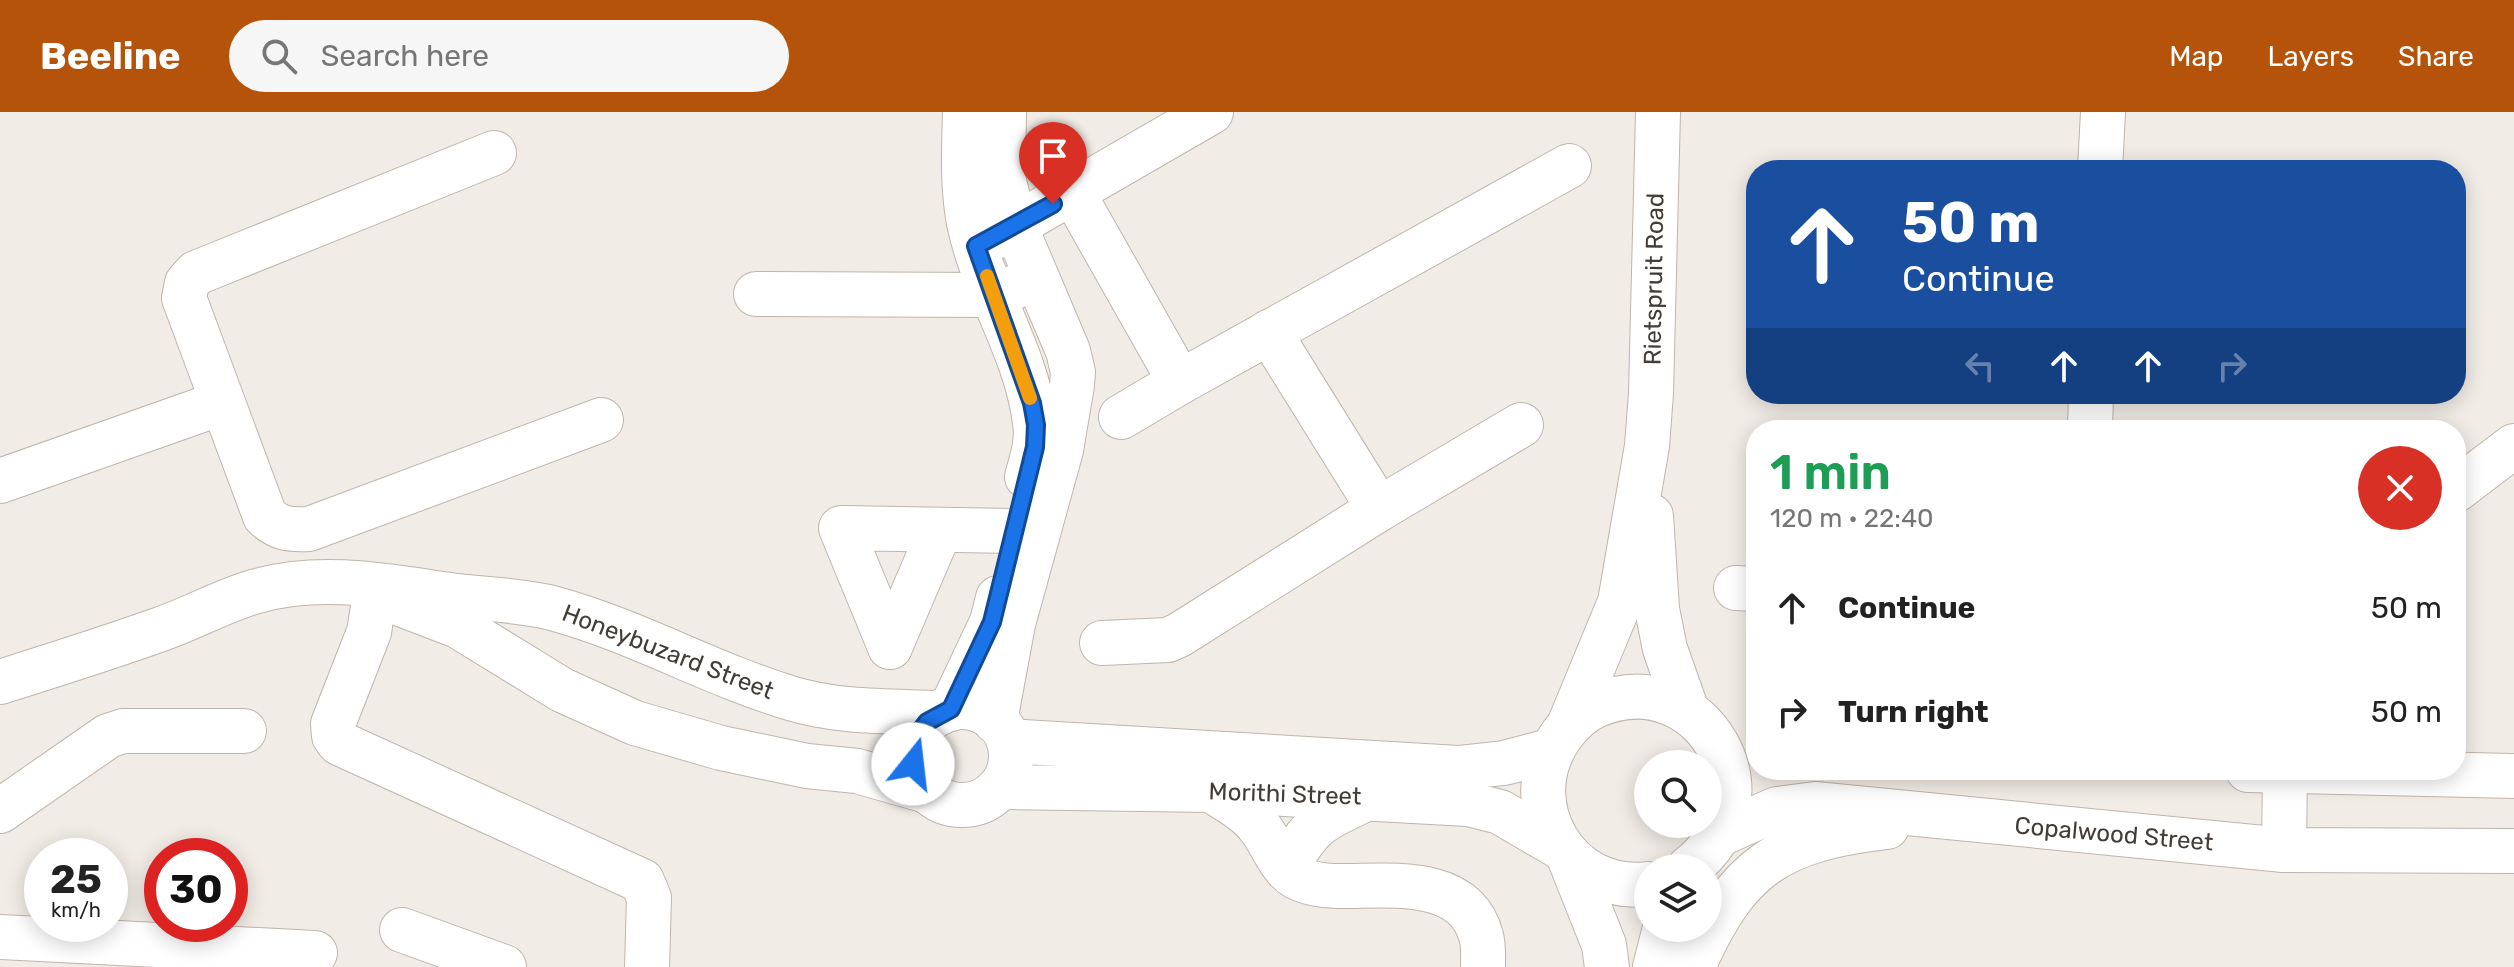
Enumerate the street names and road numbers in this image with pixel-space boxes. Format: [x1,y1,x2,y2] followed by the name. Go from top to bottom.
[1638,193,1670,365] street label: Rietspruit Road
[558,599,778,705] street label: Honeybuzard Street
[1208,777,1362,811] street label: Morithi Street
[2014,811,2214,857] street label: Copalwood Street

